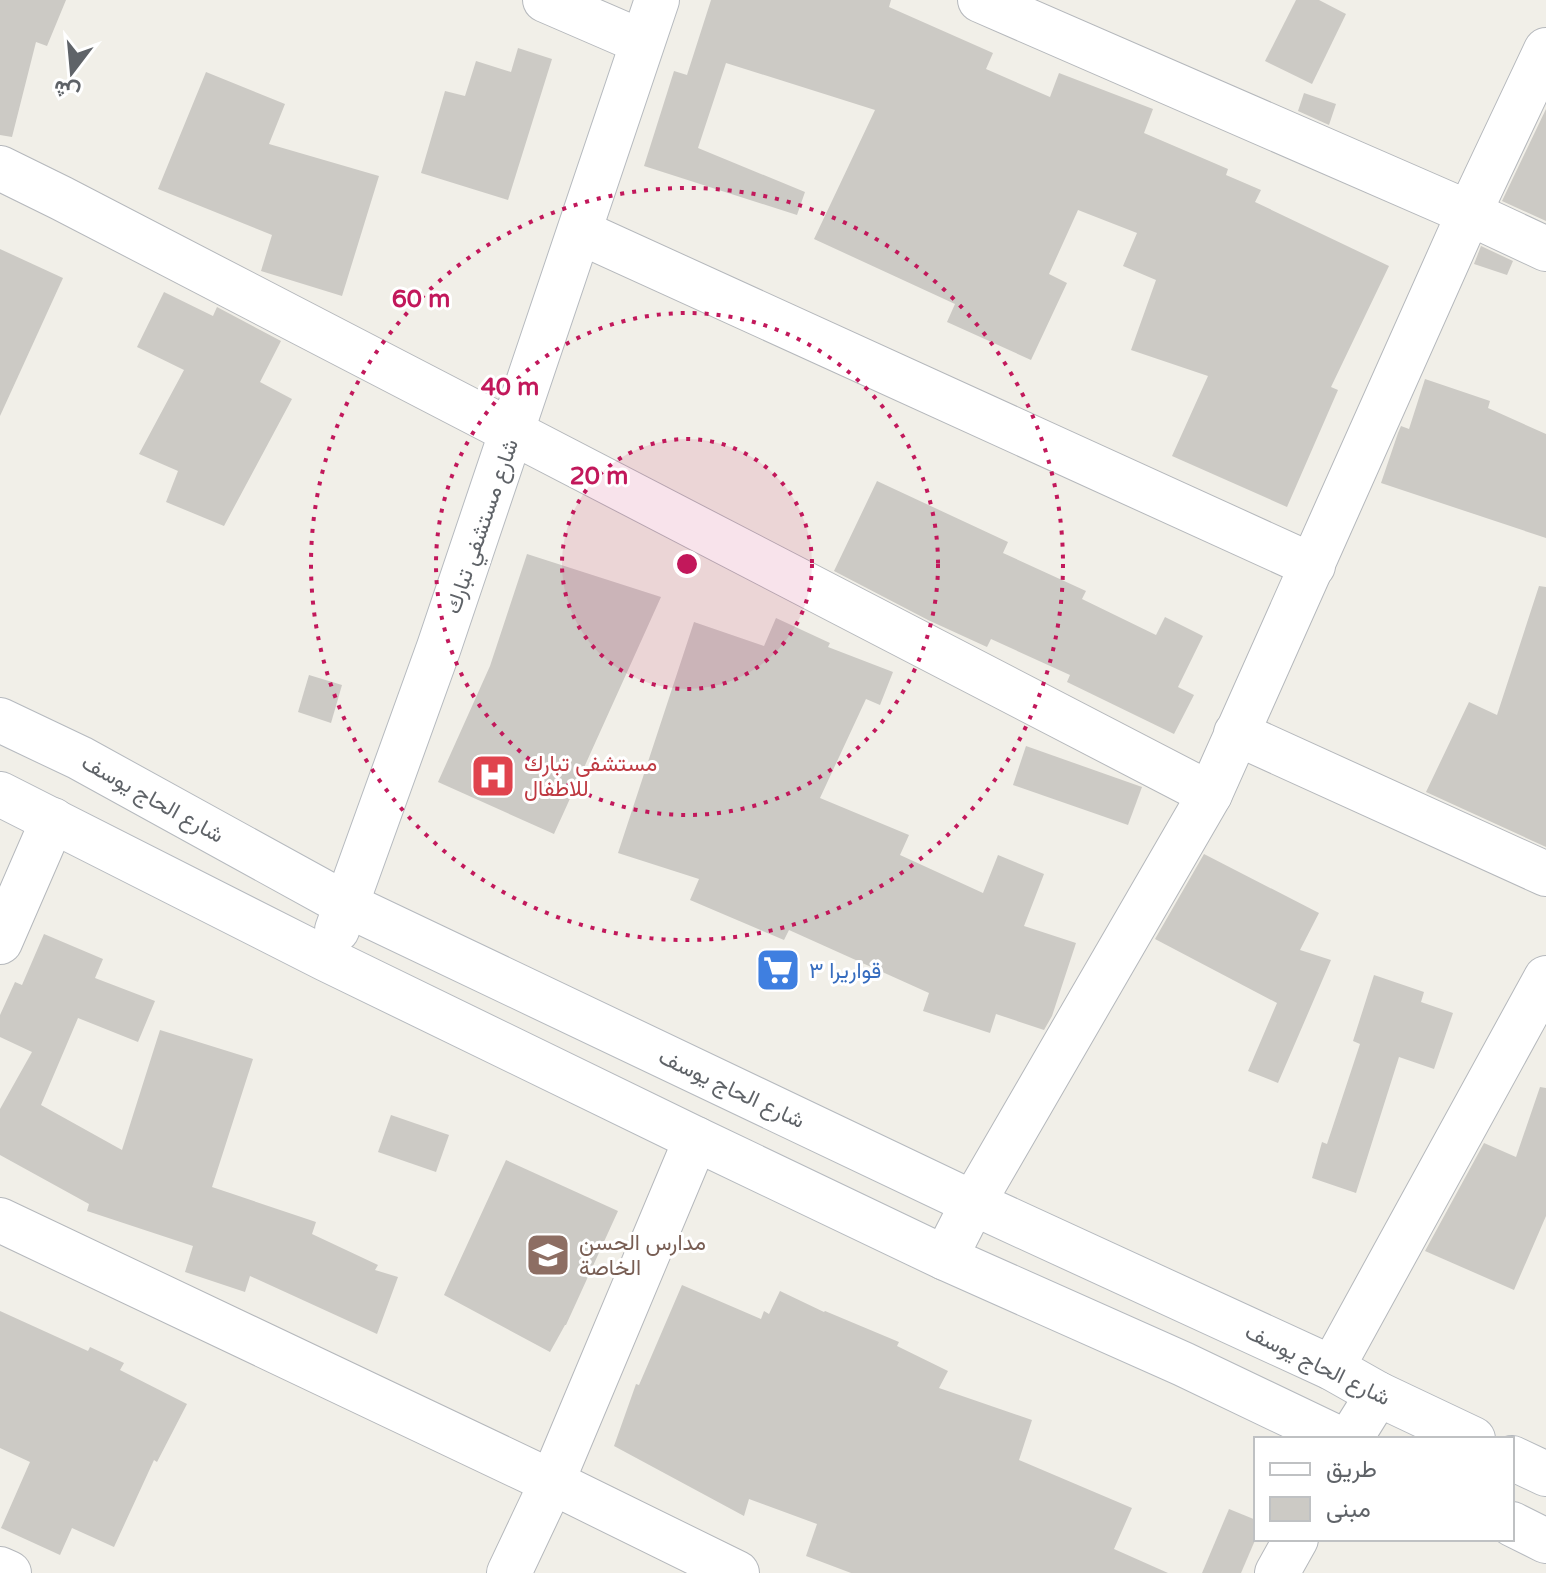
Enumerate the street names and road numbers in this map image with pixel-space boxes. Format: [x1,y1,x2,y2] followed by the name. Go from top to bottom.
[440,435,529,619] street label: شارع مستشفي تبارك
[77,749,228,849] street label: شارع الحاج يوسف
[654,1044,809,1135] street label: شارع الحاج يوسف
[1240,1319,1394,1412] street label: شارع الحاج يوسف

